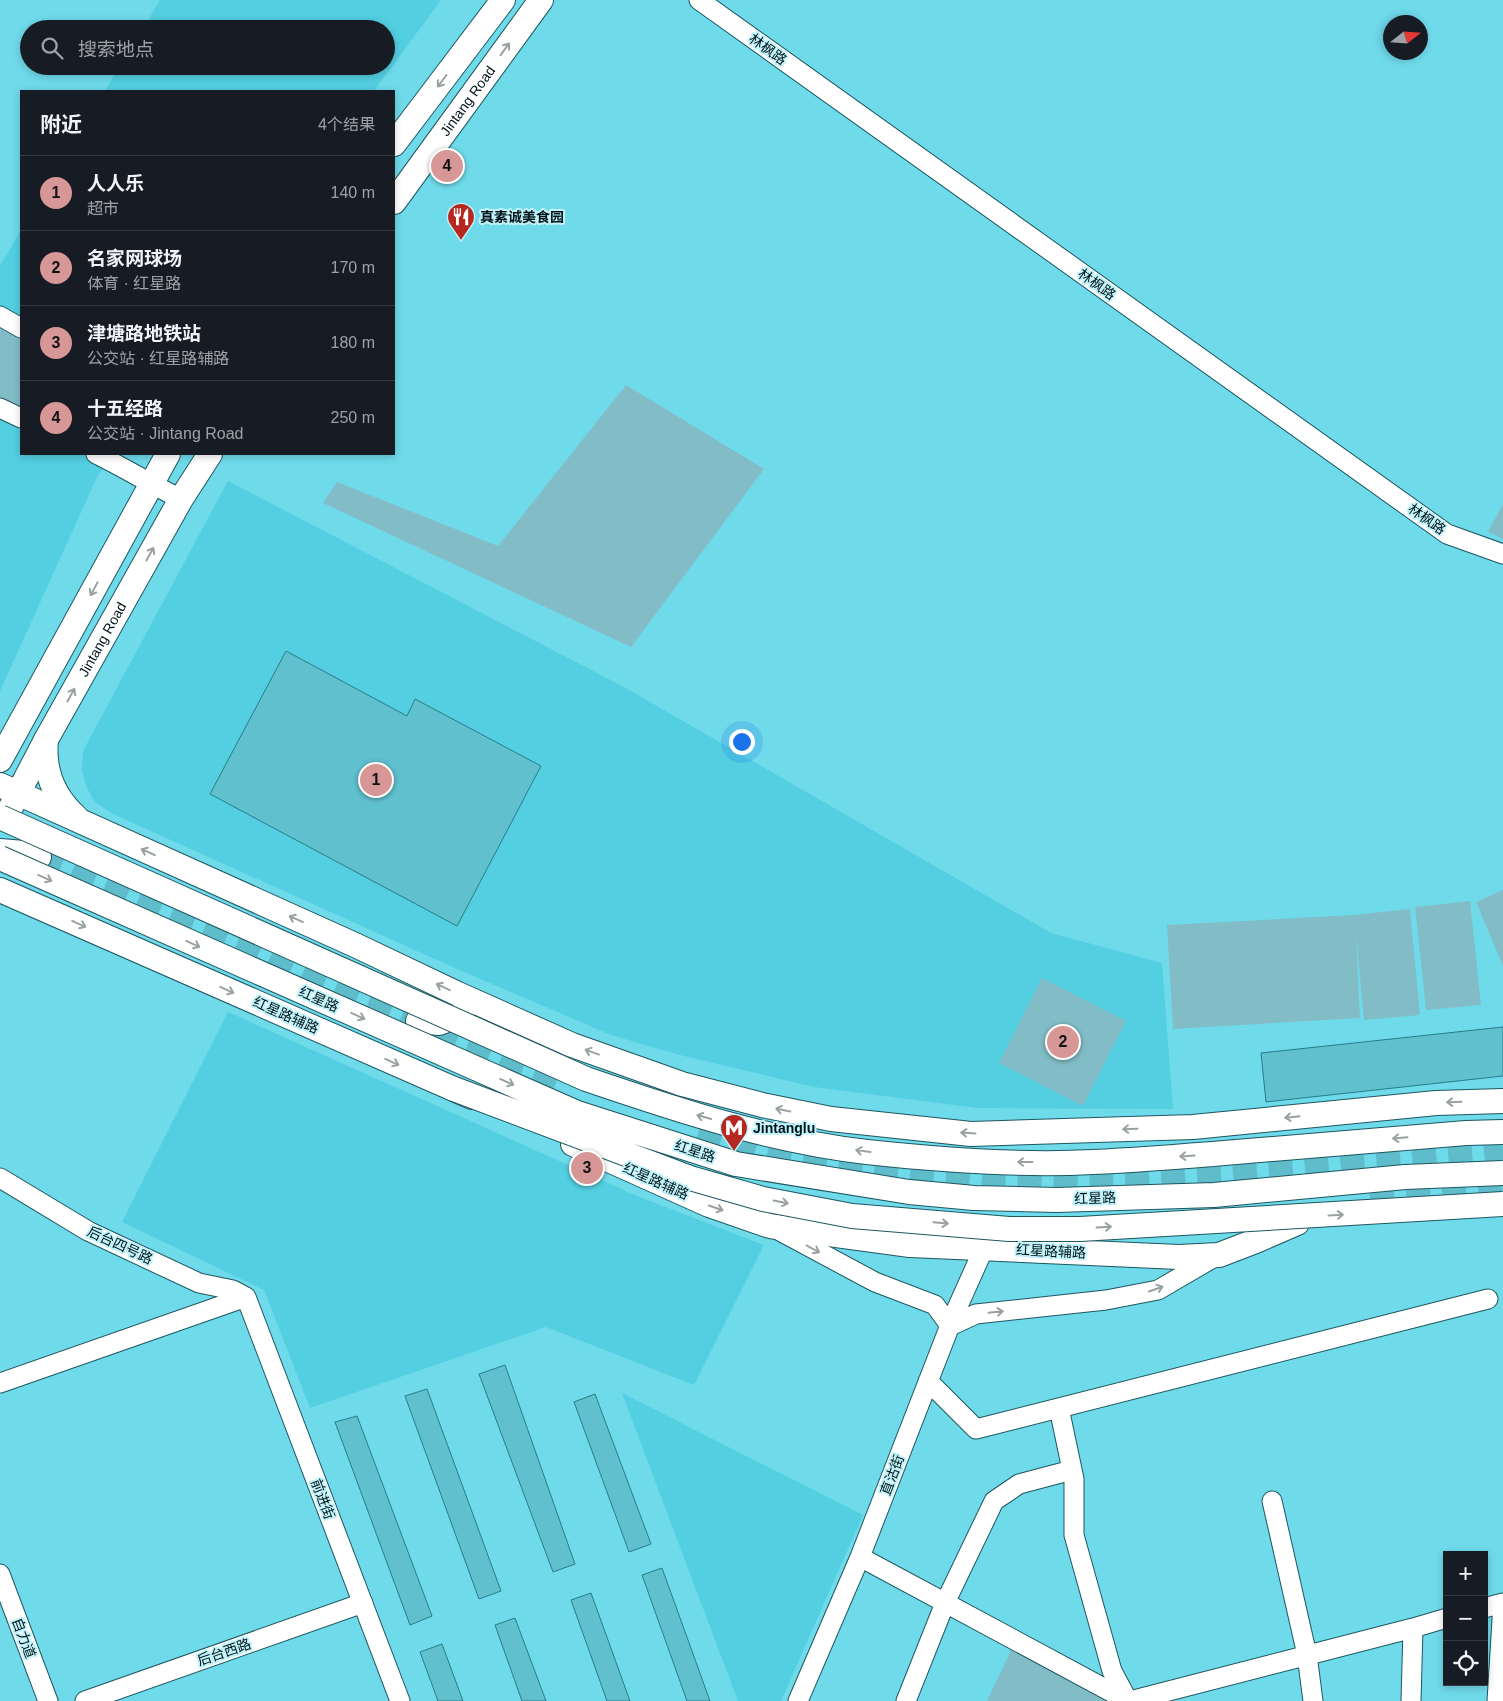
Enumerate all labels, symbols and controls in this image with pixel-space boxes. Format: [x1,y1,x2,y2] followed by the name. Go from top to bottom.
[1383,15,1428,60] north arrow
[20,20,395,75] search box
[746,30,790,68] street label: 林枫路
[38,34,66,62] icon: search
[78,39,154,60] text: 搜索地点
[500,42,510,56] one-way arrow
[437,63,498,139] street label: Jintang Road
[436,74,447,87] one-way arrow
[40,113,82,136] text: 附近
[318,116,375,133] text: 4个结果
[431,147,463,185] pin: 4
[87,173,144,194] text: 人人乐
[52,184,60,201] text: 1
[331,184,375,201] text: 140 m
[87,200,119,217] text: 超市
[446,202,476,241] restaurant icon: 真素诚美食园
[480,209,564,225] place label: 真素诚美食园
[87,248,182,269] text: 名家网球场
[52,259,60,276] text: 2
[331,259,375,276] text: 170 m
[1075,265,1119,303] street label: 林枫路
[87,275,181,292] text: 体育 · 红星路
[87,323,201,344] text: 津塘路地铁站
[52,334,60,351] text: 3
[331,334,375,351] text: 180 m
[87,350,229,367] text: 公交站 · 红星路辅路
[87,398,163,419] text: 十五经路
[52,409,60,426] text: 4
[331,409,375,426] text: 250 m
[87,425,244,442] text: 公交站 · Jintang Road
[1405,500,1449,538] street label: 林枫路
[146,547,156,561] one-way arrow
[89,581,99,596] one-way arrow
[75,599,130,679] street label: Jintang Road
[66,689,76,703] one-way arrow
[729,729,755,755] your location
[360,761,392,799] pin: 1
[141,846,156,856] one-way arrow
[37,874,52,884] one-way arrow
[289,913,304,923] one-way arrow
[71,920,86,930] one-way arrow
[185,939,200,949] one-way arrow
[436,982,451,992] one-way arrow
[297,983,341,1015] street label: 红星路
[219,985,234,995] one-way arrow
[251,993,321,1037] street label: 红星路辅路
[350,1012,365,1022] one-way arrow
[1047,1023,1079,1061] pin: 2
[585,1047,600,1056] one-way arrow
[384,1057,399,1067] one-way arrow
[499,1078,514,1088] one-way arrow
[1447,1098,1463,1107] one-way arrow
[775,1104,791,1114] one-way arrow
[696,1112,712,1121] one-way arrow
[1285,1112,1301,1122] one-way arrow
[719,1113,749,1152] metro station icon: Jintanglu
[753,1120,815,1136] place label: Jintanglu
[1123,1124,1139,1134] one-way arrow
[960,1129,976,1138] one-way arrow
[1392,1134,1408,1143] one-way arrow
[673,1137,717,1165] street label: 红星路
[855,1146,871,1156] one-way arrow
[571,1149,603,1187] pin: 3
[1179,1151,1195,1160] one-way arrow
[1017,1157,1034,1167] one-way arrow
[621,1159,691,1203] street label: 红星路辅路
[1074,1189,1116,1207] street label: 红星路
[772,1198,788,1207] one-way arrow
[708,1203,724,1213] one-way arrow
[1328,1210,1344,1219] one-way arrow
[933,1219,949,1228] one-way arrow
[85,1223,155,1267] street label: 后台四号路
[1095,1223,1111,1232] one-way arrow
[1016,1241,1086,1261] street label: 红星路辅路
[805,1245,820,1254] one-way arrow
[1148,1284,1164,1294] one-way arrow
[987,1307,1003,1316] one-way arrow
[877,1453,907,1497] street label: 直沽街
[308,1477,338,1521] street label: 前进街
[1443,1551,1488,1686] map controls
[1443,1551,1488,1596] button: +
[1443,1596,1488,1641] button: −
[9,1616,39,1660] street label: 自力道
[195,1635,253,1669] street label: 后台西路
[1443,1641,1488,1686] button: locate

